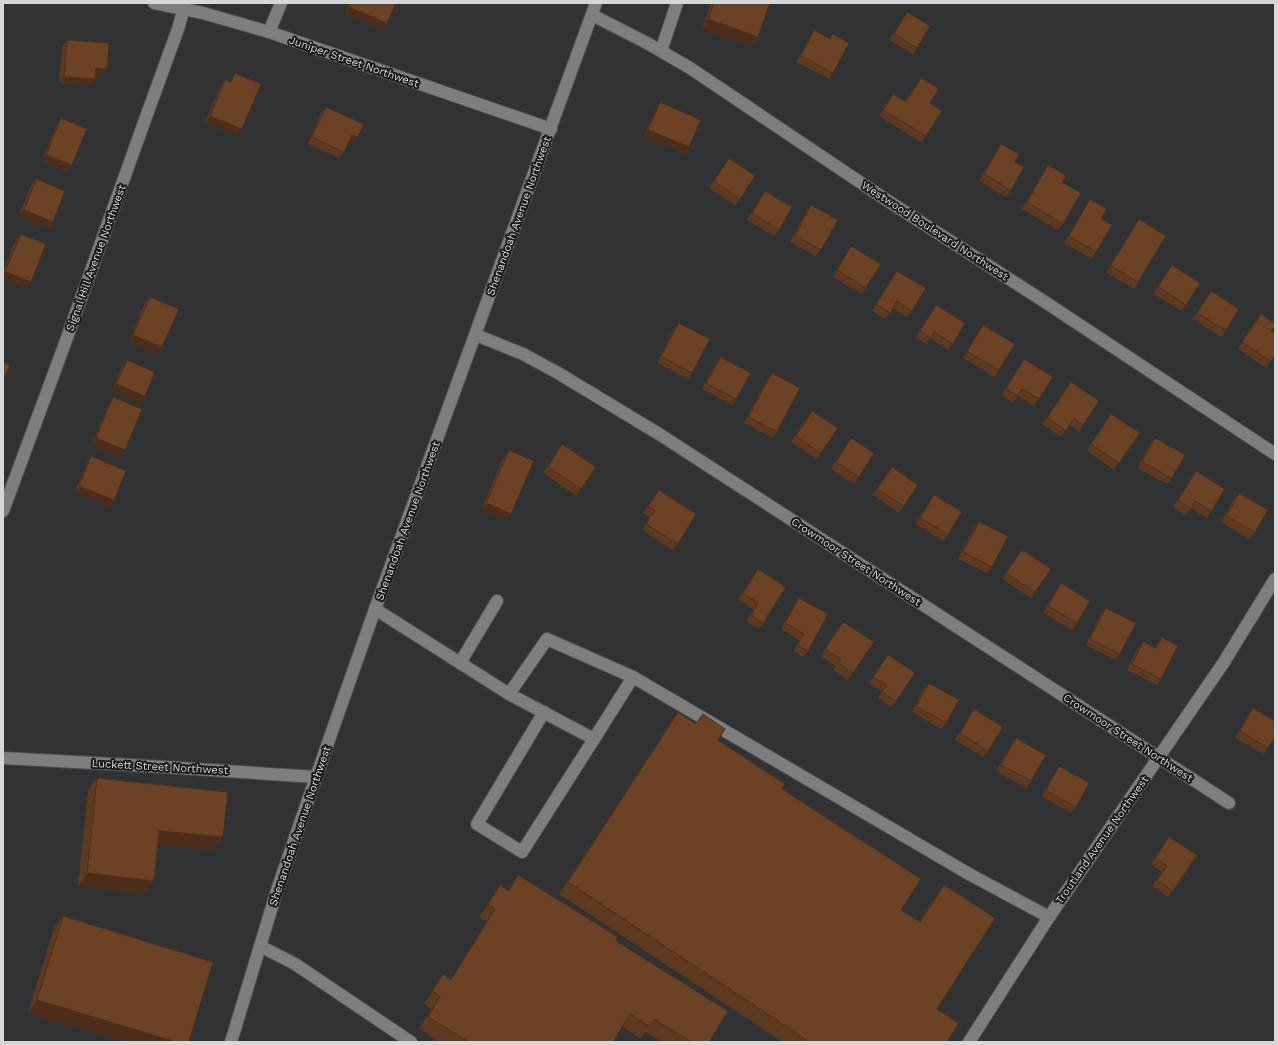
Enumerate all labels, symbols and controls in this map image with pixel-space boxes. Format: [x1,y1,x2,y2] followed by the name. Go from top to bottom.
[287,34,421,91] street label: Juniper Street Northwest
[484,134,554,297] street label: Shenandoah Avenue Northwest
[859,179,1011,284] street label: Westwood Boulevard Northwest
[63,183,129,333] street label: Signal Hill Avenue Northwest
[373,439,443,602] street label: Shenandoah Avenue Northwest
[789,515,924,609] street label: Crowmoor Street Northwest
[1061,691,1196,785] street label: Crowmoor Street Northwest
[266,744,334,908] street label: Shenandoah Avenue Northwest
[91,757,229,777] street label: Luckett Street Northwest
[1053,773,1152,907] street label: Troutland Avenue Northwest

